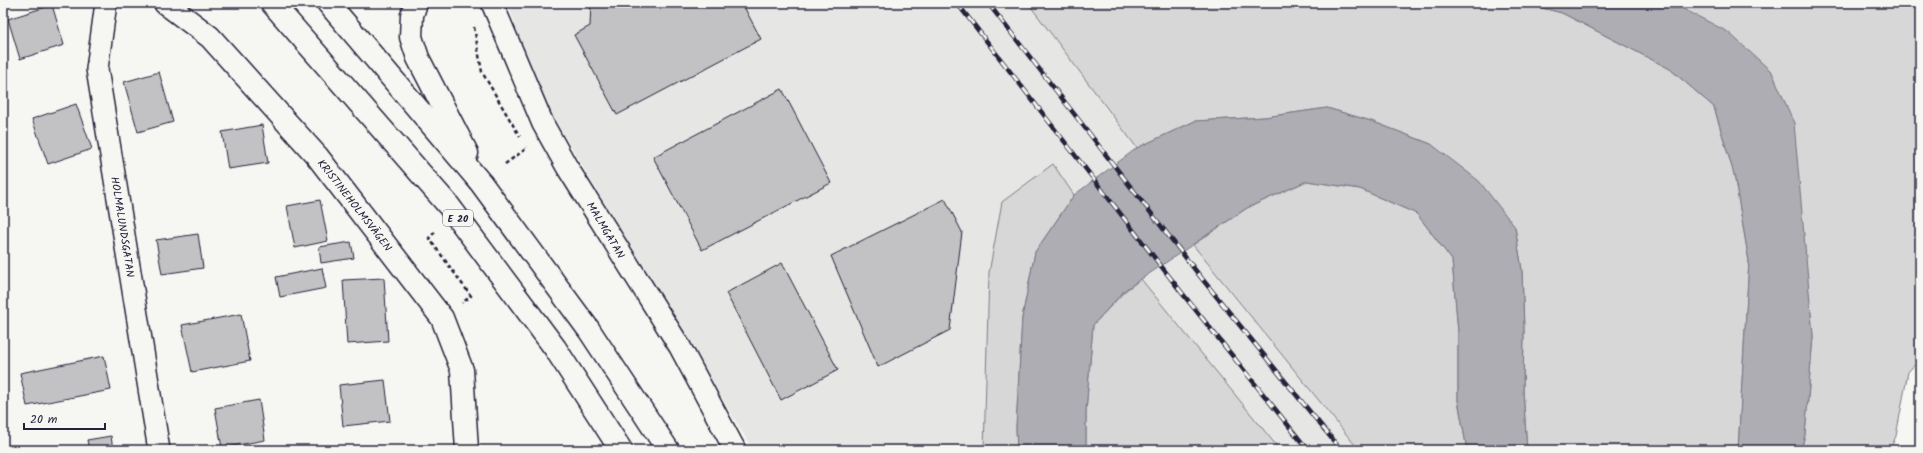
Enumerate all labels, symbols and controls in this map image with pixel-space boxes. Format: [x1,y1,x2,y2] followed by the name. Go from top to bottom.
[312,155,396,256] street label: KRISTINEHOLMSVÄGEN
[105,175,139,279] street label: HOLMALUNDSGATAN
[581,199,629,263] street label: MALMGATAN
[443,210,473,226] road number: E 20
[24,405,105,431] scale bar
[30,410,58,429] text: 20 m

